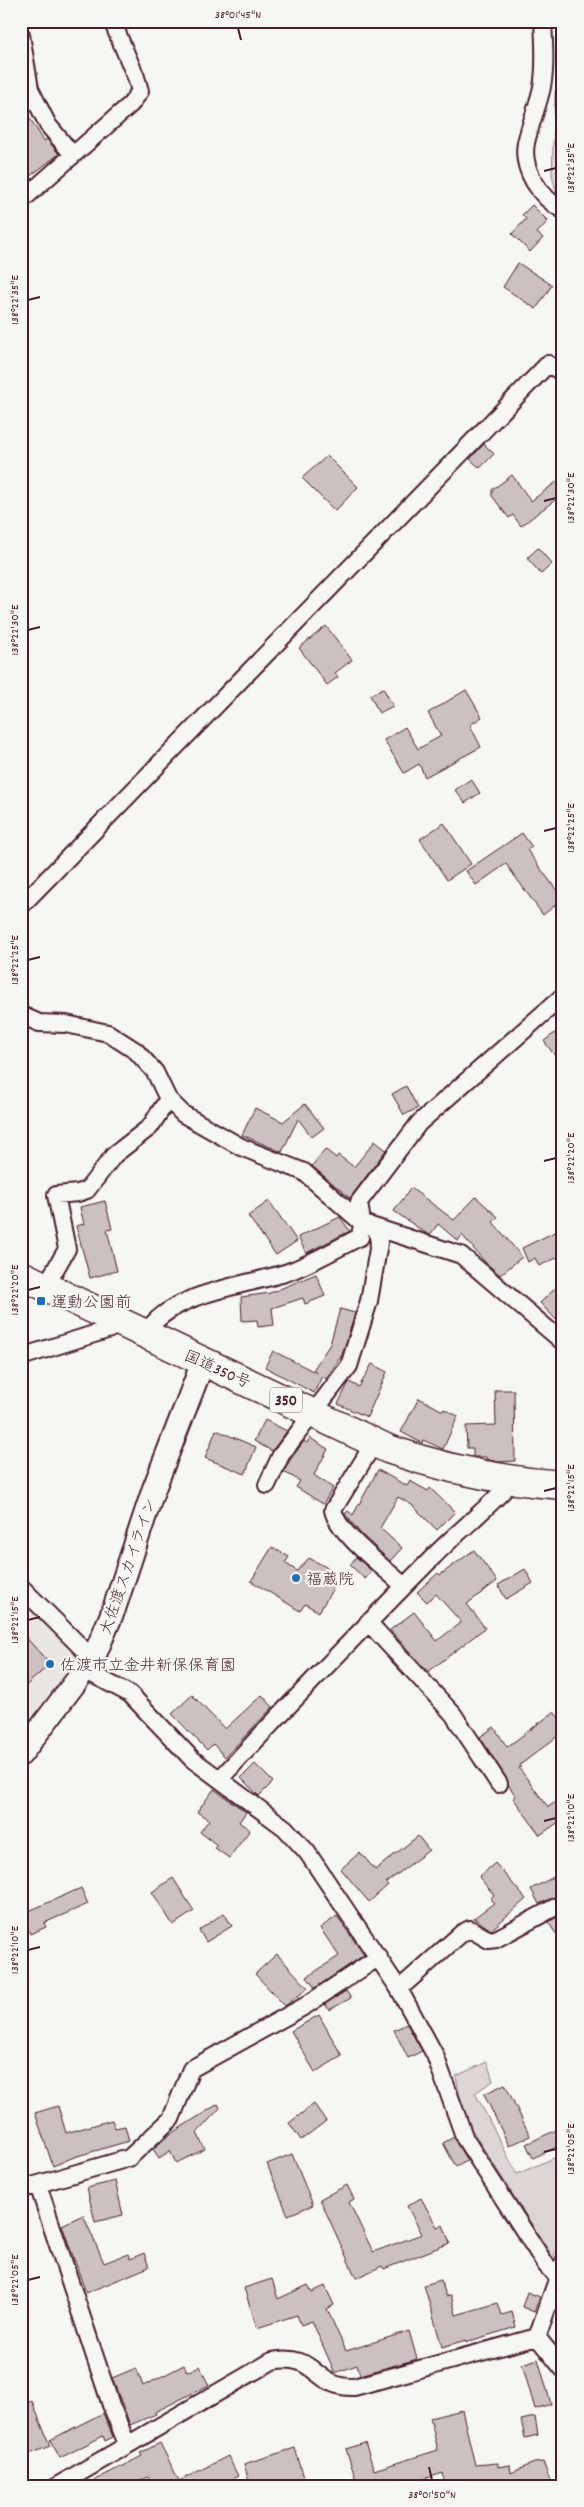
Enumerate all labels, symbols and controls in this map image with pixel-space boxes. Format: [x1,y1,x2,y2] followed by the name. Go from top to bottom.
[215,7,261,24] text: 38°01'45"N
[563,142,580,193] text: 138°22'35"E
[7,274,24,325] text: 138°22'35"E
[563,472,580,524] text: 138°22'30"E
[7,604,24,656] text: 138°22'30"E
[563,802,580,853] text: 138°22'25"E
[7,934,24,985] text: 138°22'25"E
[563,1132,580,1183] text: 138°22'20"E
[7,1264,24,1315] text: 138°22'20"E
[51,1292,131,1315] place label: 運動公園前
[35,1295,47,1307] marker: 運動公園前
[180,1345,254,1395] street label: 国道350号
[270,1388,302,1412] road number: 350
[563,1464,580,1512] text: 138°22'15"E
[95,1495,164,1638] street label: 大佐渡スカイライン
[306,1569,354,1592] place label: 福蔵院
[290,1572,302,1584] marker: 福蔵院
[7,1596,24,1644] text: 138°22'15"E
[60,1655,236,1678] place label: 佐渡市立金井新保保育園
[44,1658,56,1670] marker: 佐渡市立金井新保保育園
[563,1793,580,1842] text: 138°22'10"E
[7,1925,24,1974] text: 138°22'10"E
[563,2123,580,2175] text: 138°22'05"E
[7,2254,24,2306] text: 138°22'05"E
[408,2487,456,2504] text: 38°01'50"N

